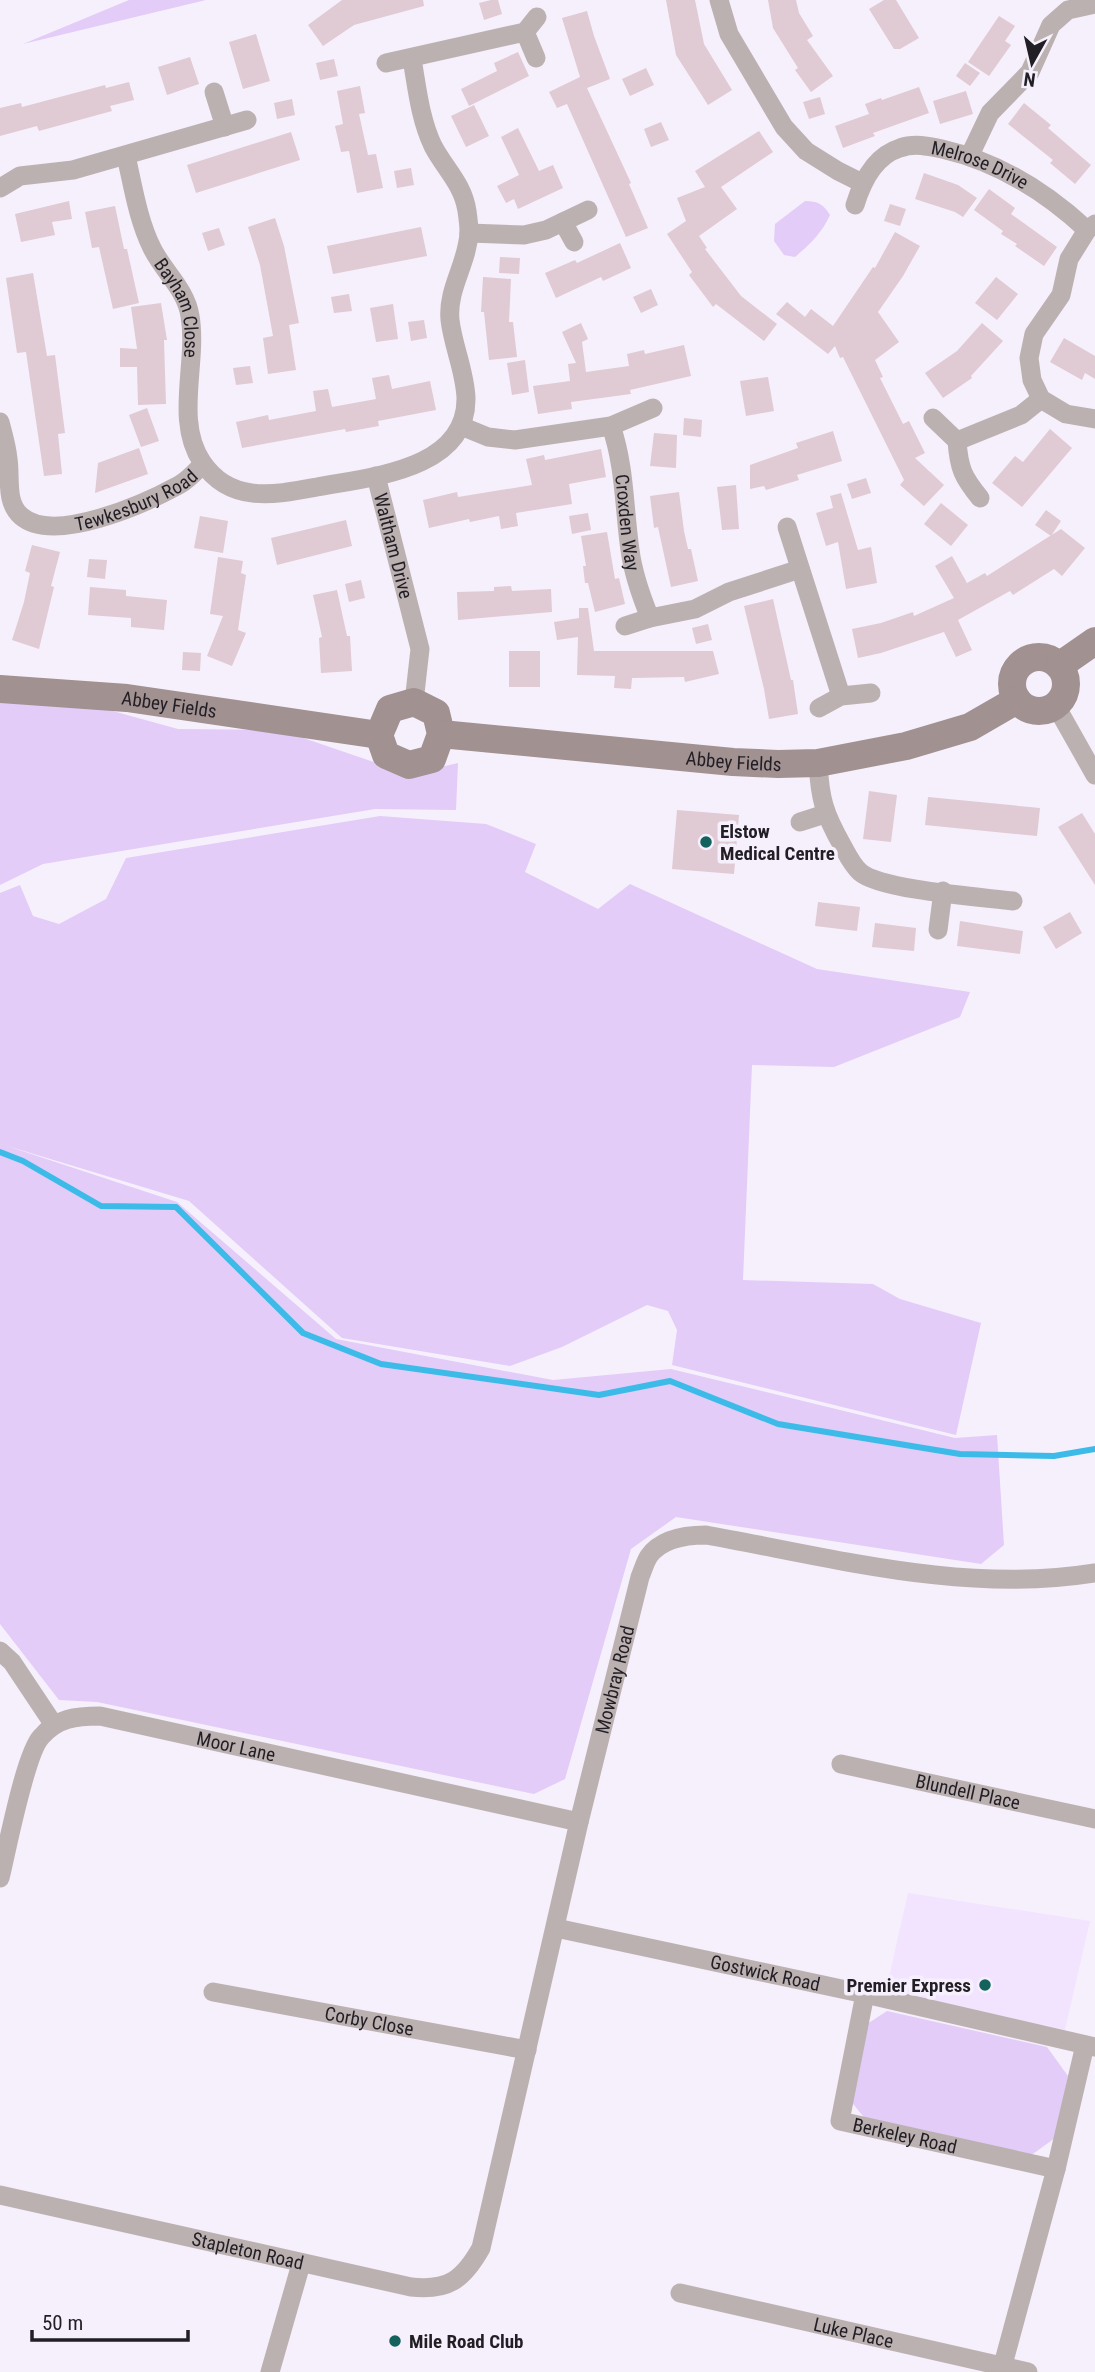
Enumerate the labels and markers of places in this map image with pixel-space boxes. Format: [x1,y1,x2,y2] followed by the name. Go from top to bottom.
[720,820,835,865] place label: Elstow Medical Centre
[698,834,714,850] marker: Elstow Medical Centre
[847,1974,971,1997] place label: Premier Express
[977,1977,993,1993] marker: Premier Express
[409,2330,524,2353] place label: Mile Road Club
[387,2333,403,2349] marker: Mile Road Club

